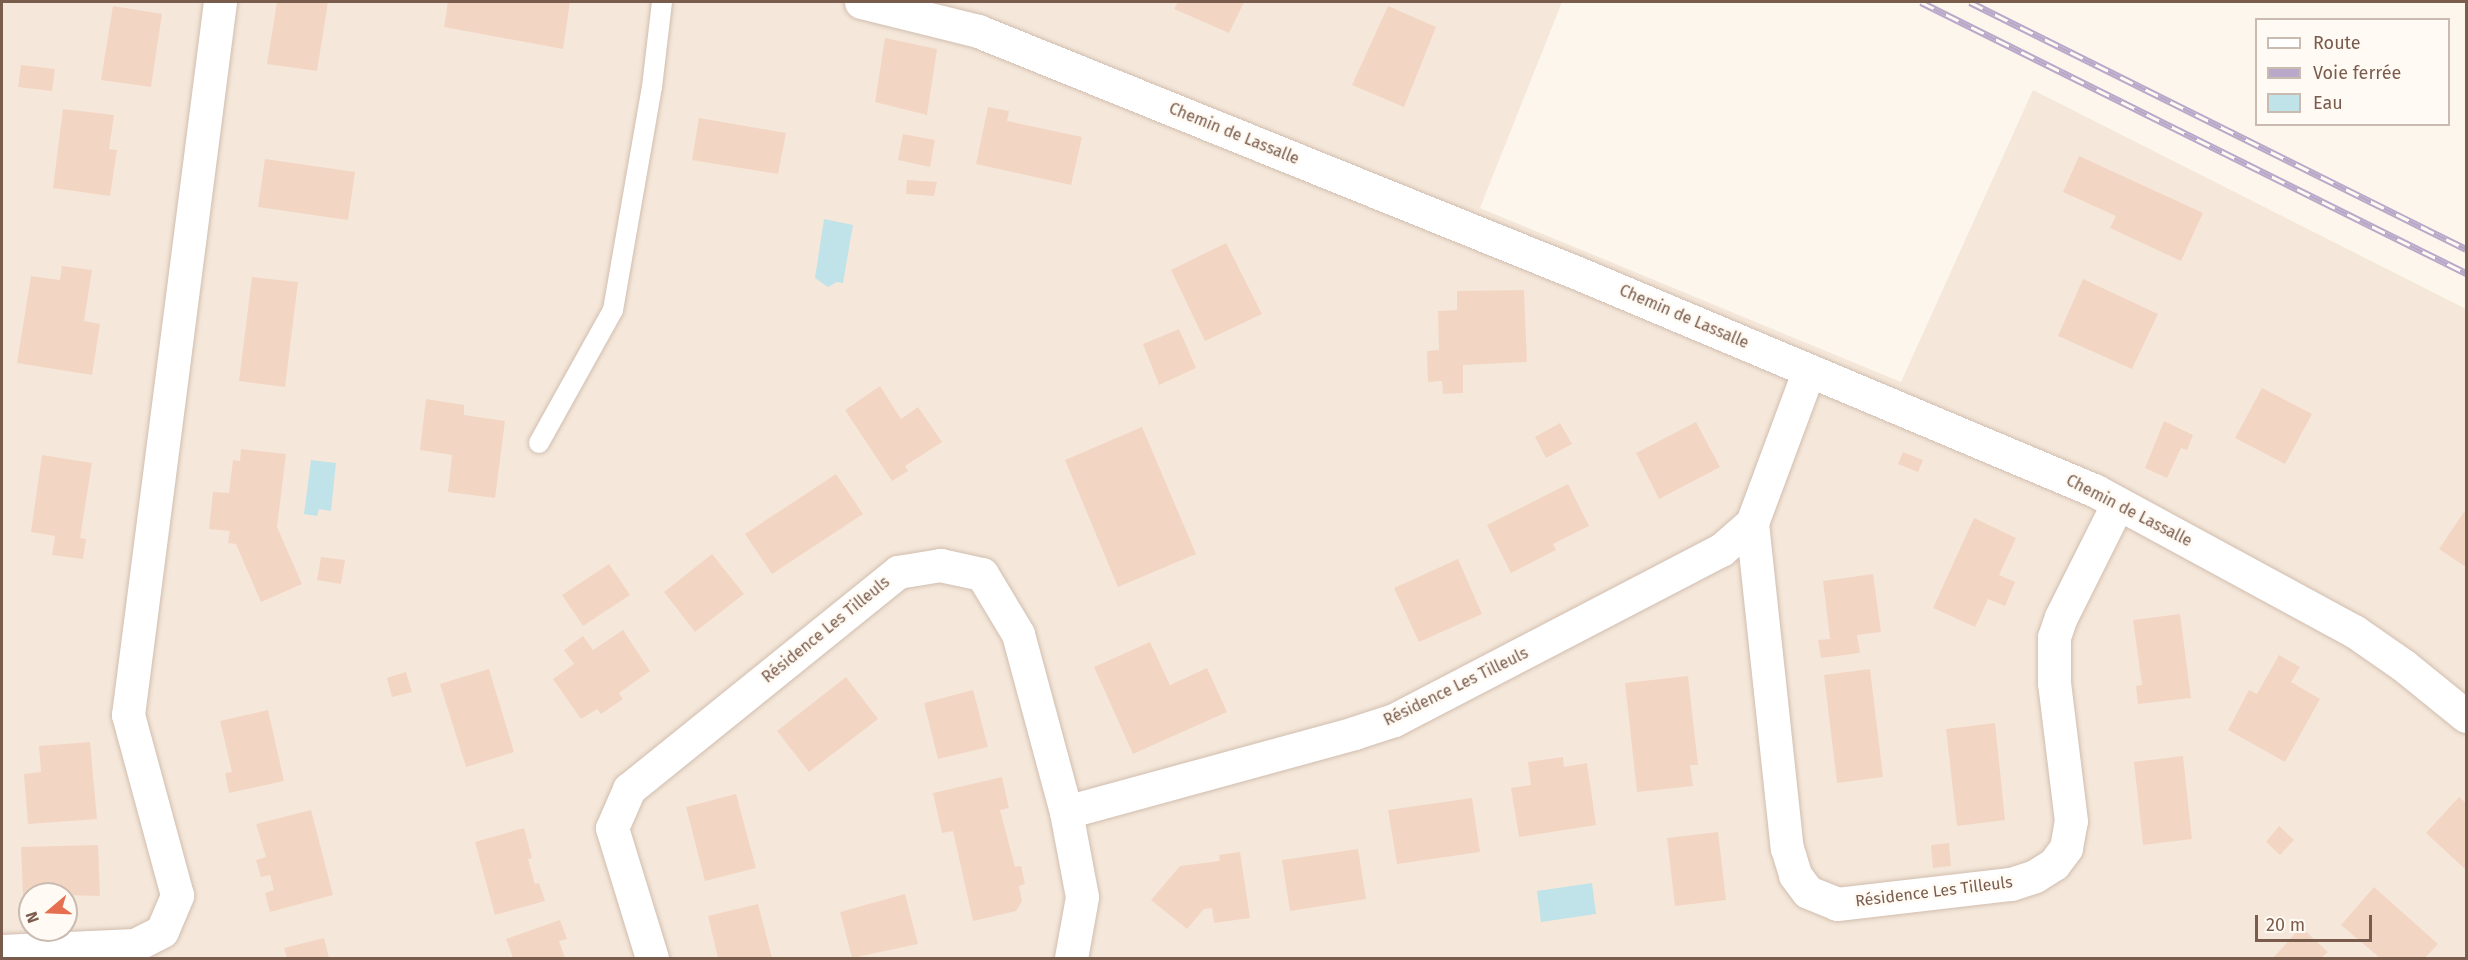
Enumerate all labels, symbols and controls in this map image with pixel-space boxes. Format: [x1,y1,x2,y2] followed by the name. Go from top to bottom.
[2255,18,2450,126] legend
[2313,32,2361,54] text: Route
[2313,62,2401,84] text: Voie ferrée
[2313,92,2343,114] text: Eau
[1166,99,1302,169] street label: Chemin de Lassalle
[1616,281,1752,353] street label: Chemin de Lassalle
[2063,471,2195,551] street label: Chemin de Lassalle
[758,573,894,687] street label: Résidence Les Tilleuls
[1381,644,1531,730] street label: Résidence Les Tilleuls
[1854,873,2014,911] street label: Résidence Les Tilleuls
[18,882,78,942] north arrow
[2258,903,2375,941] scale bar
[22,909,43,925] text: N
[2266,914,2305,936] text: 20 m

